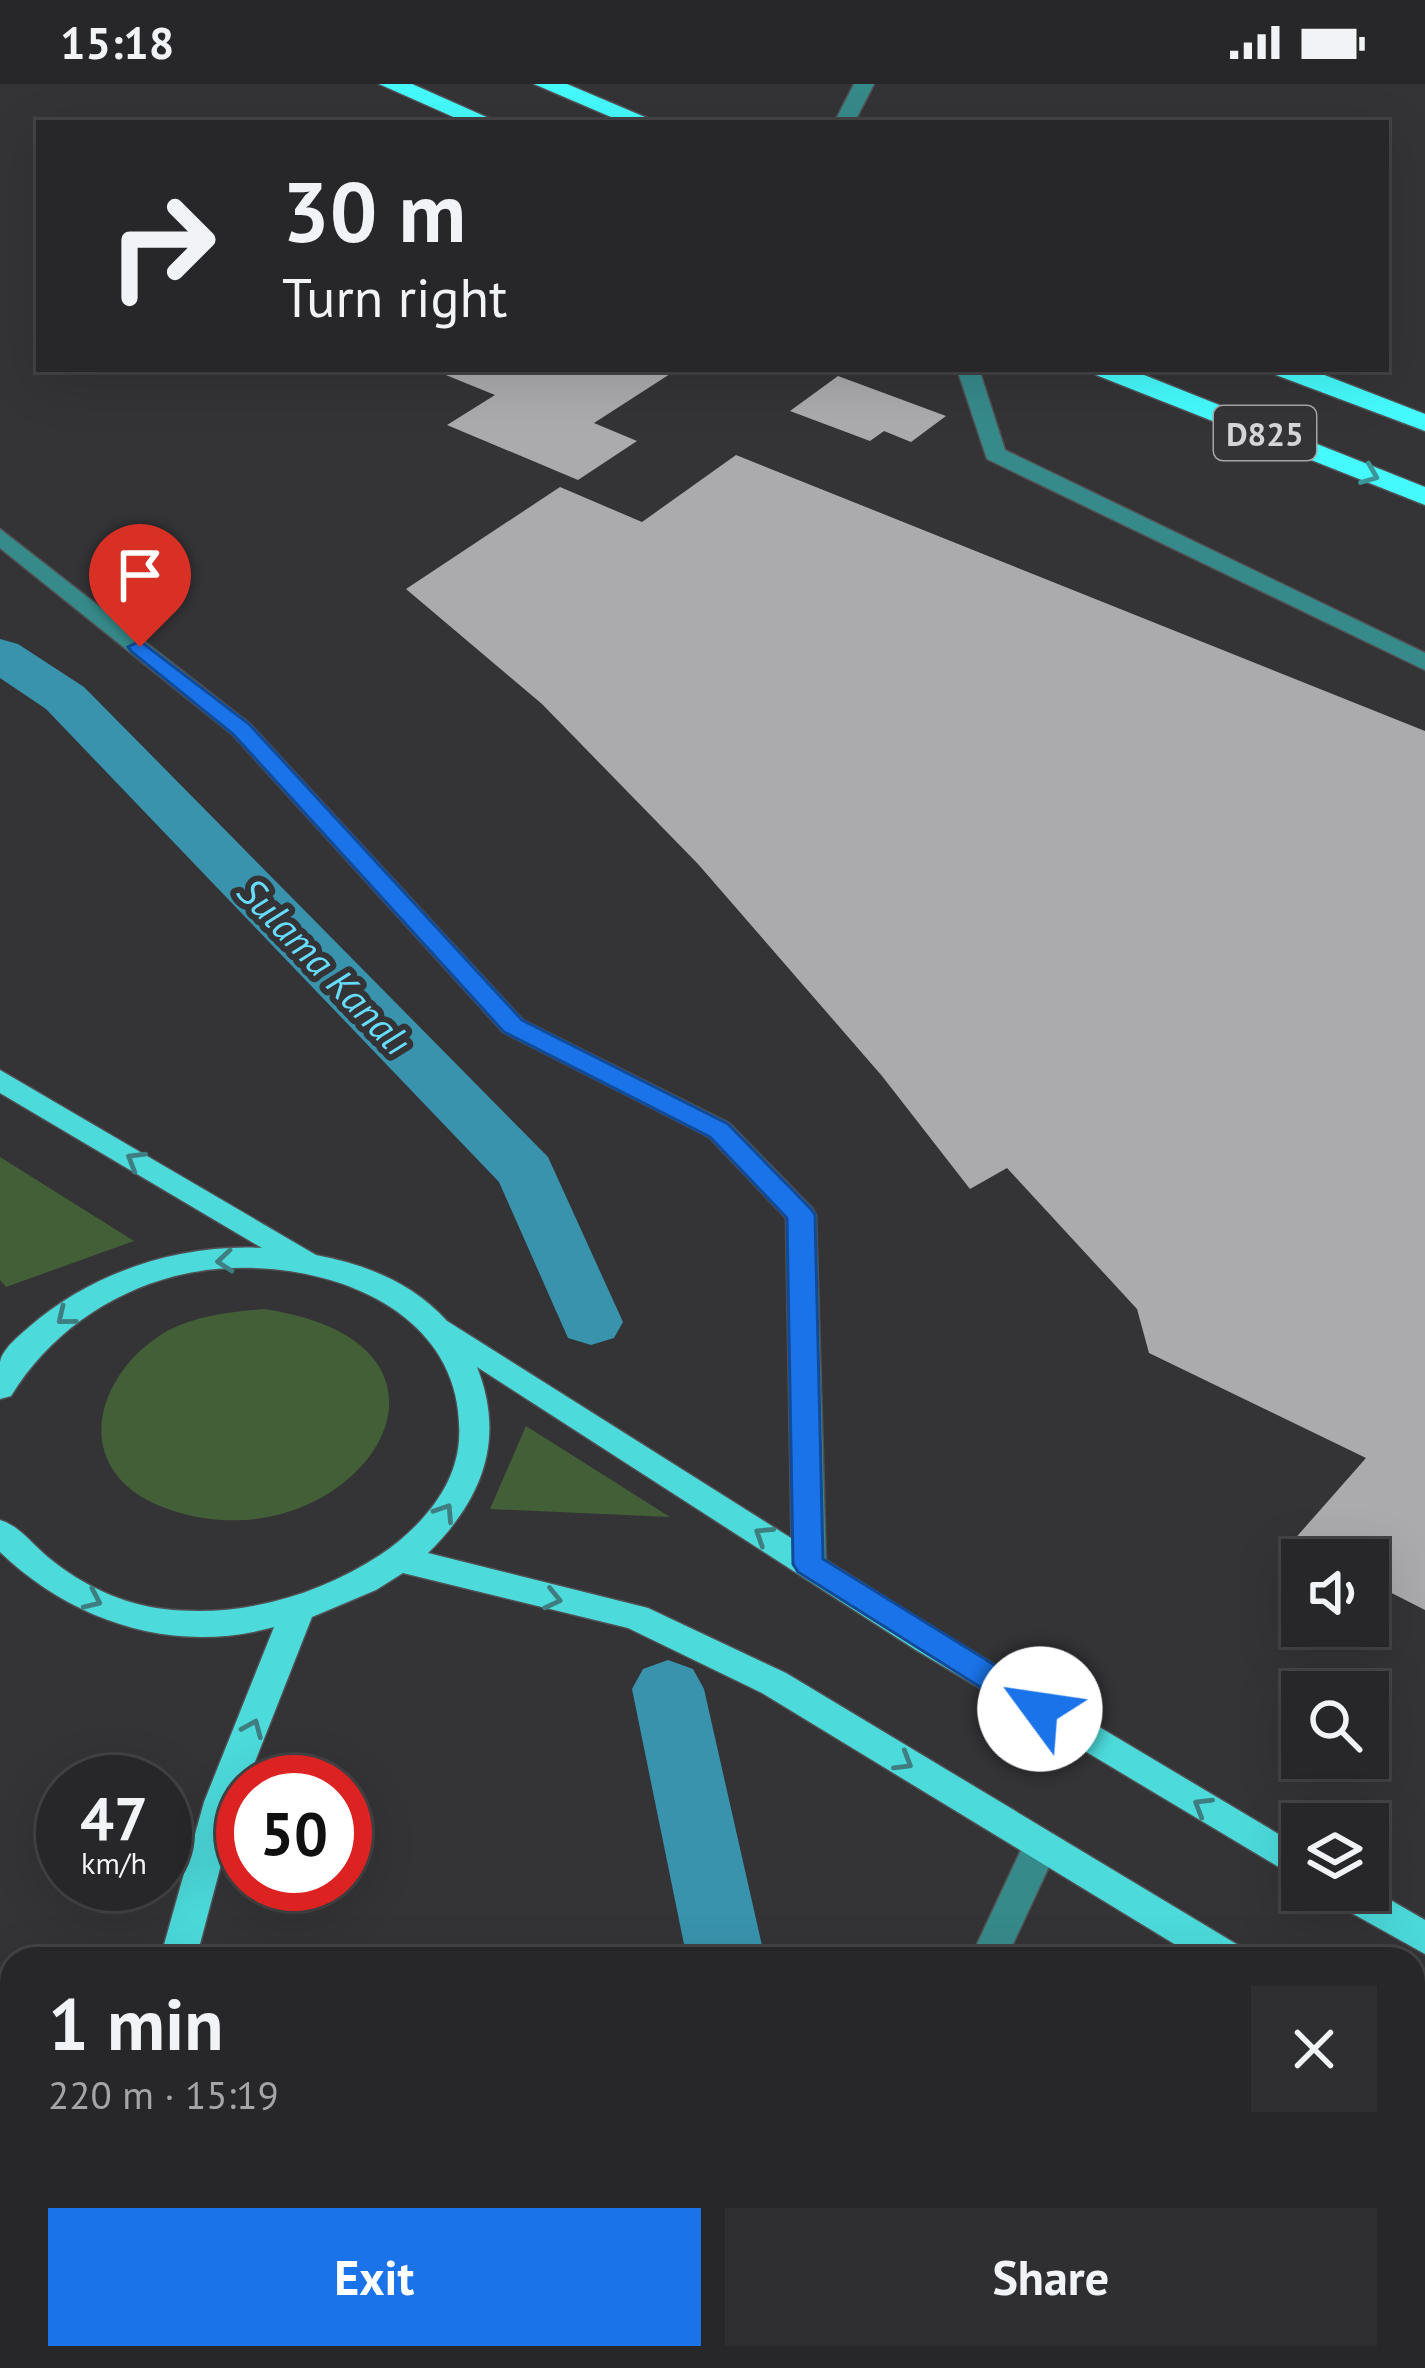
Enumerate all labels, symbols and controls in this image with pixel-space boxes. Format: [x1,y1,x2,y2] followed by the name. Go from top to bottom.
[60,13,174,71] text: 15:18
[282,156,466,265] text: 30 m
[84,168,240,324] icon: right
[282,262,507,332] text: Turn right
[1214,406,1316,460] road number: D825
[1358,460,1379,485] one-way arrow
[89,524,191,647] pin
[107,542,173,608] icon: arrive
[227,866,423,1066] water label: Sulama Kanalı
[126,1152,148,1174] one-way arrow
[215,1248,234,1273] one-way arrow
[56,1303,78,1325] one-way arrow
[430,1503,452,1525] one-way arrow
[754,1527,776,1549] one-way arrow
[1281,1539,1389,1911] map controls
[1281,1539,1389,1647] button: sound
[542,1585,562,1610] one-way arrow
[81,1586,102,1610] one-way arrow
[977,1646,1103,1772] position arrow
[1281,1671,1389,1779] button: search
[239,1719,263,1740] one-way arrow
[891,1748,913,1770] one-way arrow
[216,1755,372,1911] speed limit sign: 50
[80,1779,148,1857] text: 47
[1193,1797,1215,1820] one-way arrow
[1281,1803,1389,1911] button: layers
[81,1843,147,1882] text: km/h
[48,1977,224,2070] text: 1 min
[1251,1986,1377,2112] button: close
[48,2069,279,2120] text: 220 m · 15:19
[48,2208,701,2346] button: Exit
[725,2208,1377,2346] button: Share

